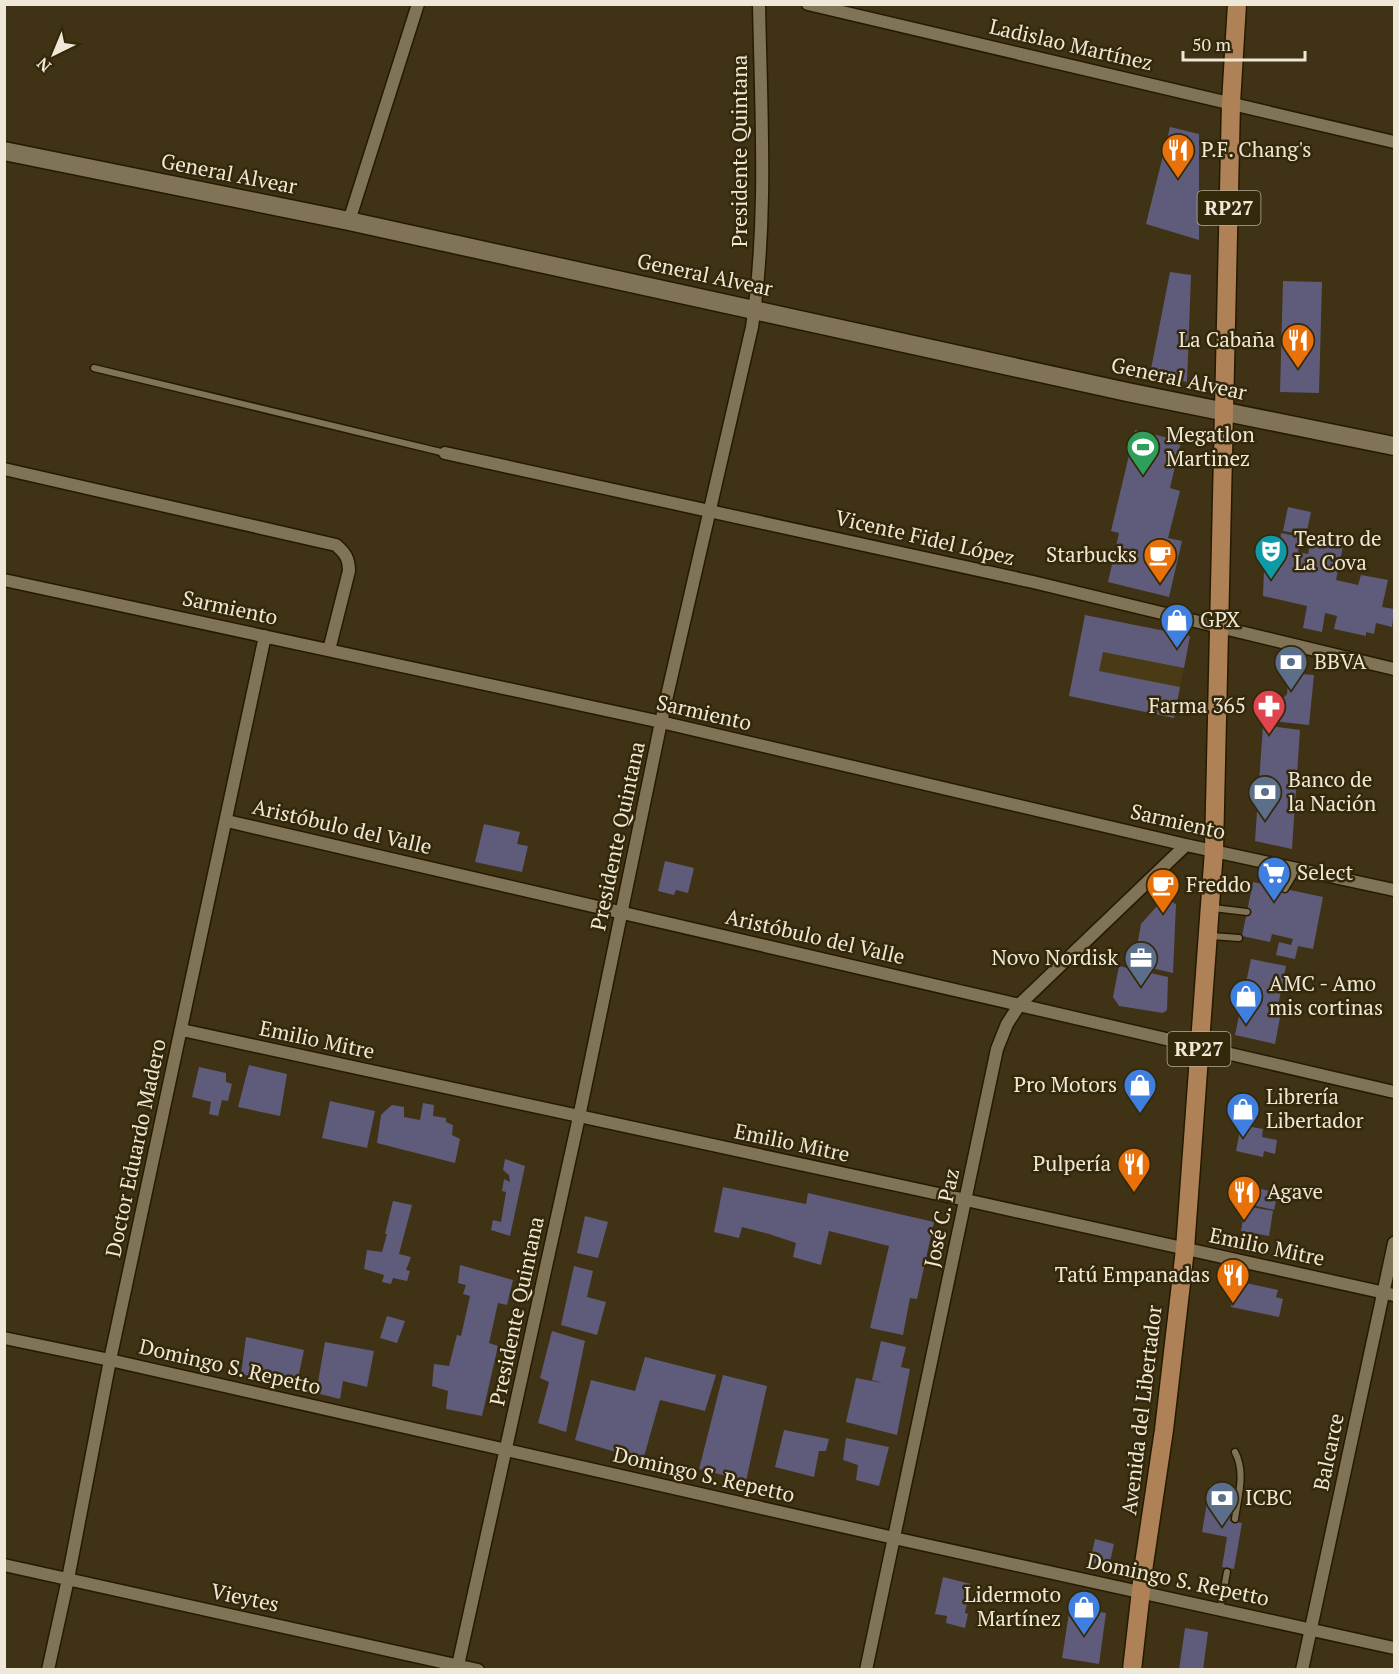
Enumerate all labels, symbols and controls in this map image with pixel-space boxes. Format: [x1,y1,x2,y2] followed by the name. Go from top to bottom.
[987,12,1156,76] street label: Ladislao Martínez
[24,24,84,84] north arrow
[1183,24,1304,62] scale bar
[1192,32,1232,56] text: 50 m
[32,53,56,77] text: N
[725,54,753,247] street label: Presidente Quintana
[1160,132,1196,179] restaurant icon: P.F. Chang's
[1201,135,1311,163] place label: P.F. Chang's
[159,146,300,200] street label: General Alvear
[1198,191,1260,225] road number: RP27
[635,246,776,302] street label: General Alvear
[1280,322,1316,369] restaurant icon: La Cabaña
[1179,325,1275,353] place label: La Cabaña
[1109,350,1250,406] street label: General Alvear
[1166,420,1255,472] place label: Megatlon Martinez
[1125,429,1161,476] sports icon: Megatlon Martinez
[833,503,1018,571] street label: Vicente Fidel López
[1294,524,1382,576] place label: Teatro de La Cova
[1253,533,1289,580] theatre icon: Teatro de La Cova
[1142,537,1178,584] cafe icon: Starbucks
[1046,540,1137,568] place label: Starbucks
[180,583,280,631] street label: Sarmiento
[1159,602,1195,649] shop icon: GPX
[1200,605,1240,633] place label: GPX
[1273,644,1309,691] bank icon: BBVA
[1314,647,1367,675] place label: BBVA
[654,687,755,737] street label: Sarmiento
[1251,688,1287,735] pharmacy icon: Farma 365
[1148,691,1246,719] place label: Farma 365
[583,738,651,933] street label: Presidente Quintana
[1288,765,1377,817] place label: Banco de la Nación
[1247,774,1283,821] bank icon: Banco de la Nación
[250,792,435,860] street label: Aristóbulo del Valle
[1128,796,1229,846] street label: Sarmiento
[1256,855,1292,902] supermarket icon: Select
[1297,858,1353,886] place label: Select
[1145,867,1181,914] cafe icon: Freddo
[1186,870,1251,898] place label: Freddo
[723,902,908,970] street label: Aristóbulo del Valle
[1123,940,1159,987] office icon: Novo Nordisk
[991,943,1118,971] place label: Novo Nordisk
[1269,969,1383,1021] place label: AMC - Amo mis cortinas
[1228,978,1264,1025] shop icon: AMC - Amo mis cortinas
[257,1013,377,1065] street label: Emilio Mitre
[1168,1032,1230,1066] road number: RP27
[98,1036,172,1260] street label: Doctor Eduardo Madero
[1122,1067,1158,1114] shop icon: Pro Motors
[1014,1070,1117,1098] place label: Pro Motors
[1266,1082,1364,1134] place label: Librería Libertador
[1225,1091,1261,1138] shop icon: Librería Libertador
[732,1116,852,1168] street label: Emilio Mitre
[1116,1146,1152,1193] restaurant icon: Pulpería
[1033,1149,1111,1177] place label: Pulpería
[917,1166,965,1270] street label: José C. Paz
[1226,1174,1262,1221] restaurant icon: Agave
[1267,1177,1323,1205] place label: Agave
[482,1213,550,1408] street label: Presidente Quintana
[1207,1220,1327,1272] street label: Emilio Mitre
[1215,1257,1251,1304] restaurant icon: Tatú Empanadas
[1055,1260,1210,1288] place label: Tatú Empanadas
[1114,1303,1168,1516] street label: Avenida del Libertador
[137,1331,324,1401] street label: Domingo S. Repetto
[1306,1411,1350,1493] street label: Balcarce
[611,1439,798,1509] street label: Domingo S. Repetto
[1204,1480,1240,1527] bank icon: ICBC
[1245,1483,1292,1511] place label: ICBC
[1084,1546,1272,1612] street label: Domingo S. Repetto
[209,1576,282,1618] street label: Vieytes
[964,1580,1061,1632] place label: Lidermoto Martínez
[1066,1589,1102,1636] shop icon: Lidermoto Martínez

